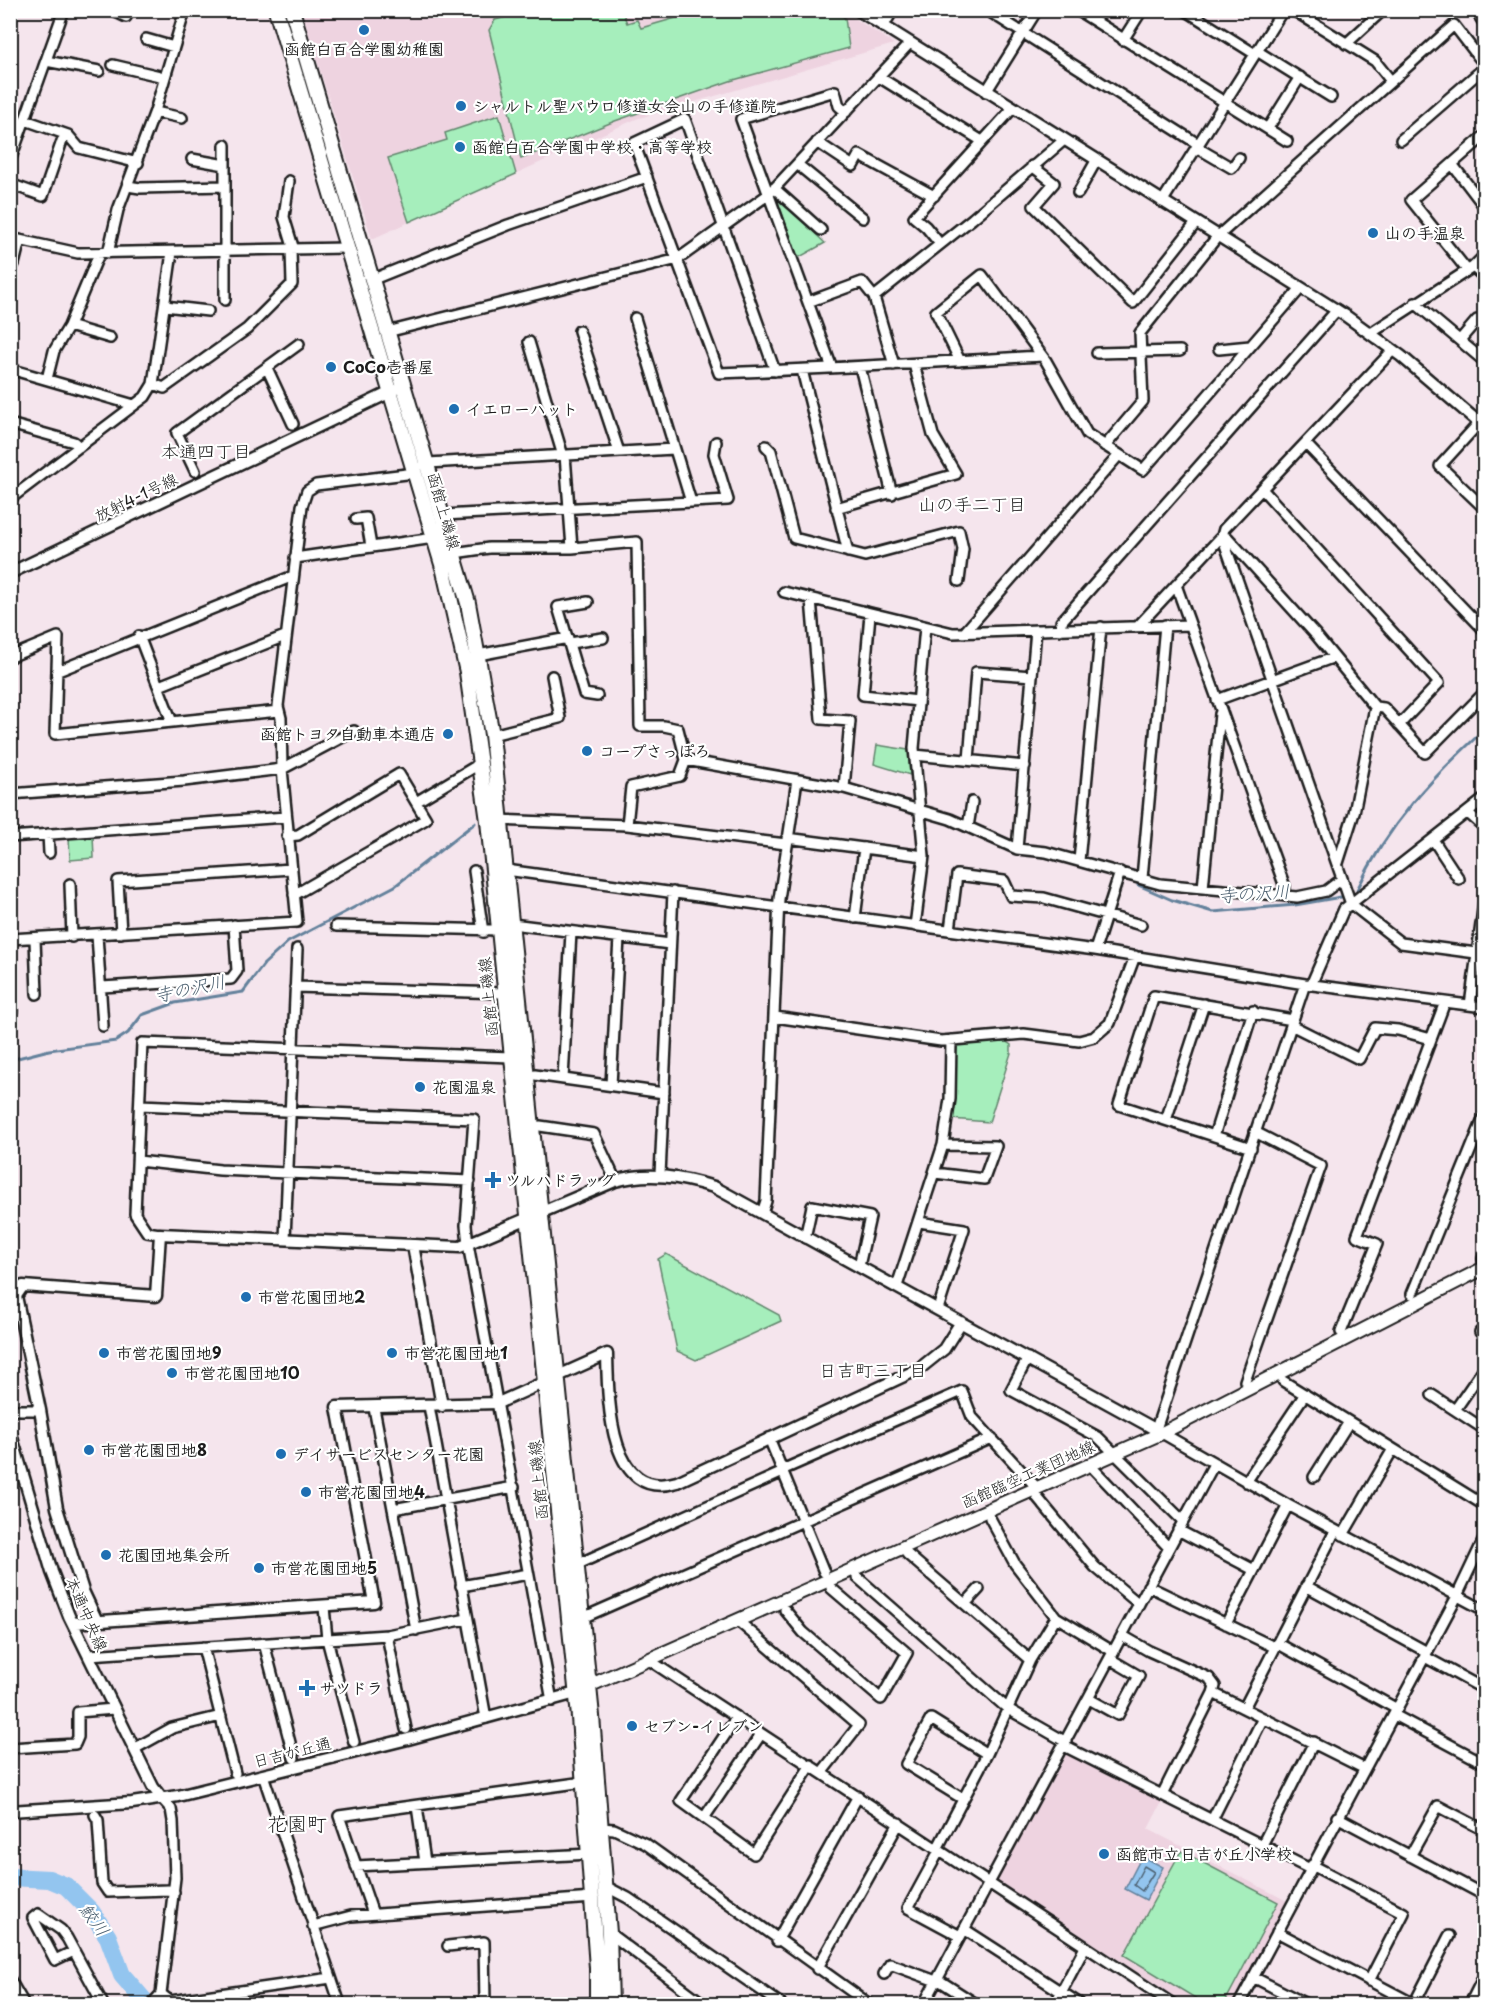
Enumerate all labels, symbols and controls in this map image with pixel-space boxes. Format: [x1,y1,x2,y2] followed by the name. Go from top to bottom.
[357,23,371,37] marker: 函館白百合学園幼稚園
[284,36,444,60] place label: 函館白百合学園幼稚園
[473,93,776,117] place label: シャルトル聖パウロ修道女会山の手修道院
[454,99,468,113] marker: シャルトル聖パウロ修道女会山の手修道院
[472,134,712,158] place label: 函館白百合学園中学校・高等学校
[453,140,467,154] marker: 函館白百合学園中学校・高等学校
[1385,220,1465,244] place label: 山の手温泉
[1366,226,1380,240] marker: 山の手温泉
[343,354,434,378] place label: CoCo壱番屋
[324,360,338,374] marker: CoCo壱番屋
[466,396,578,420] place label: イエローハット
[447,402,461,416] marker: イエローハット
[161,437,251,464] district label: 本通四丁目
[90,466,181,527] street label: 放射4-1号線
[422,469,468,552] street label: 函館上磯線
[918,490,1026,517] district label: 山の手二丁目
[260,721,436,745] place label: 函館トヨタ自動車本通店
[441,727,455,741] marker: 函館トヨタ自動車本通店
[599,738,710,762] place label: コープさっぽろ
[580,744,594,758] marker: コープさっぽろ
[1217,877,1291,908] water label: 寺の沢川
[471,956,503,1038] street label: 函館上磯線
[152,967,228,1008] water label: 寺の沢川
[432,1074,496,1098] place label: 花園温泉
[413,1080,427,1094] marker: 花園温泉
[505,1167,616,1191] place label: ツルハドラッグ
[486,1173,500,1187] marker: ツルハドラッグ
[258,1284,365,1308] place label: 市営花園団地2
[239,1290,253,1304] marker: 市営花園団地2
[116,1340,222,1364] place label: 市営花園団地9
[404,1340,508,1364] place label: 市営花園団地1
[97,1346,111,1360] marker: 市営花園団地9
[385,1346,399,1360] marker: 市営花園団地1
[819,1356,927,1383] district label: 日吉町三丁目
[184,1360,300,1384] place label: 市営花園団地10
[165,1366,179,1380] marker: 市営花園団地10
[957,1433,1098,1513] street label: 函館臨空工業団地線
[101,1437,207,1461] place label: 市営花園団地8
[521,1439,553,1521] street label: 函館上磯線
[293,1441,484,1465] place label: デイサービスセンター花園
[82,1443,96,1457] marker: 市営花園団地8
[274,1447,288,1461] marker: デイサービスセンター花園
[318,1479,425,1503] place label: 市営花園団地4
[299,1485,313,1499] marker: 市営花園団地4
[118,1542,230,1566] place label: 花園団地集会所
[99,1548,113,1562] marker: 花園団地集会所
[271,1555,377,1579] place label: 市営花園団地5
[252,1561,266,1575] marker: 市営花園団地5
[61,1572,115,1655] street label: 本通中央線
[319,1675,383,1699] place label: サツドラ
[300,1681,314,1695] marker: サツドラ
[644,1713,763,1737] place label: セブン-イレブン
[625,1719,639,1733] marker: セブン-イレブン
[250,1730,333,1772] street label: 日吉が丘通
[267,1808,327,1838] district label: 花園町
[1116,1841,1292,1865] place label: 函館市立日吉が丘小学校
[1097,1847,1111,1861] marker: 函館市立日吉が丘小学校
[74,1897,117,1942] water label: 鮫川

